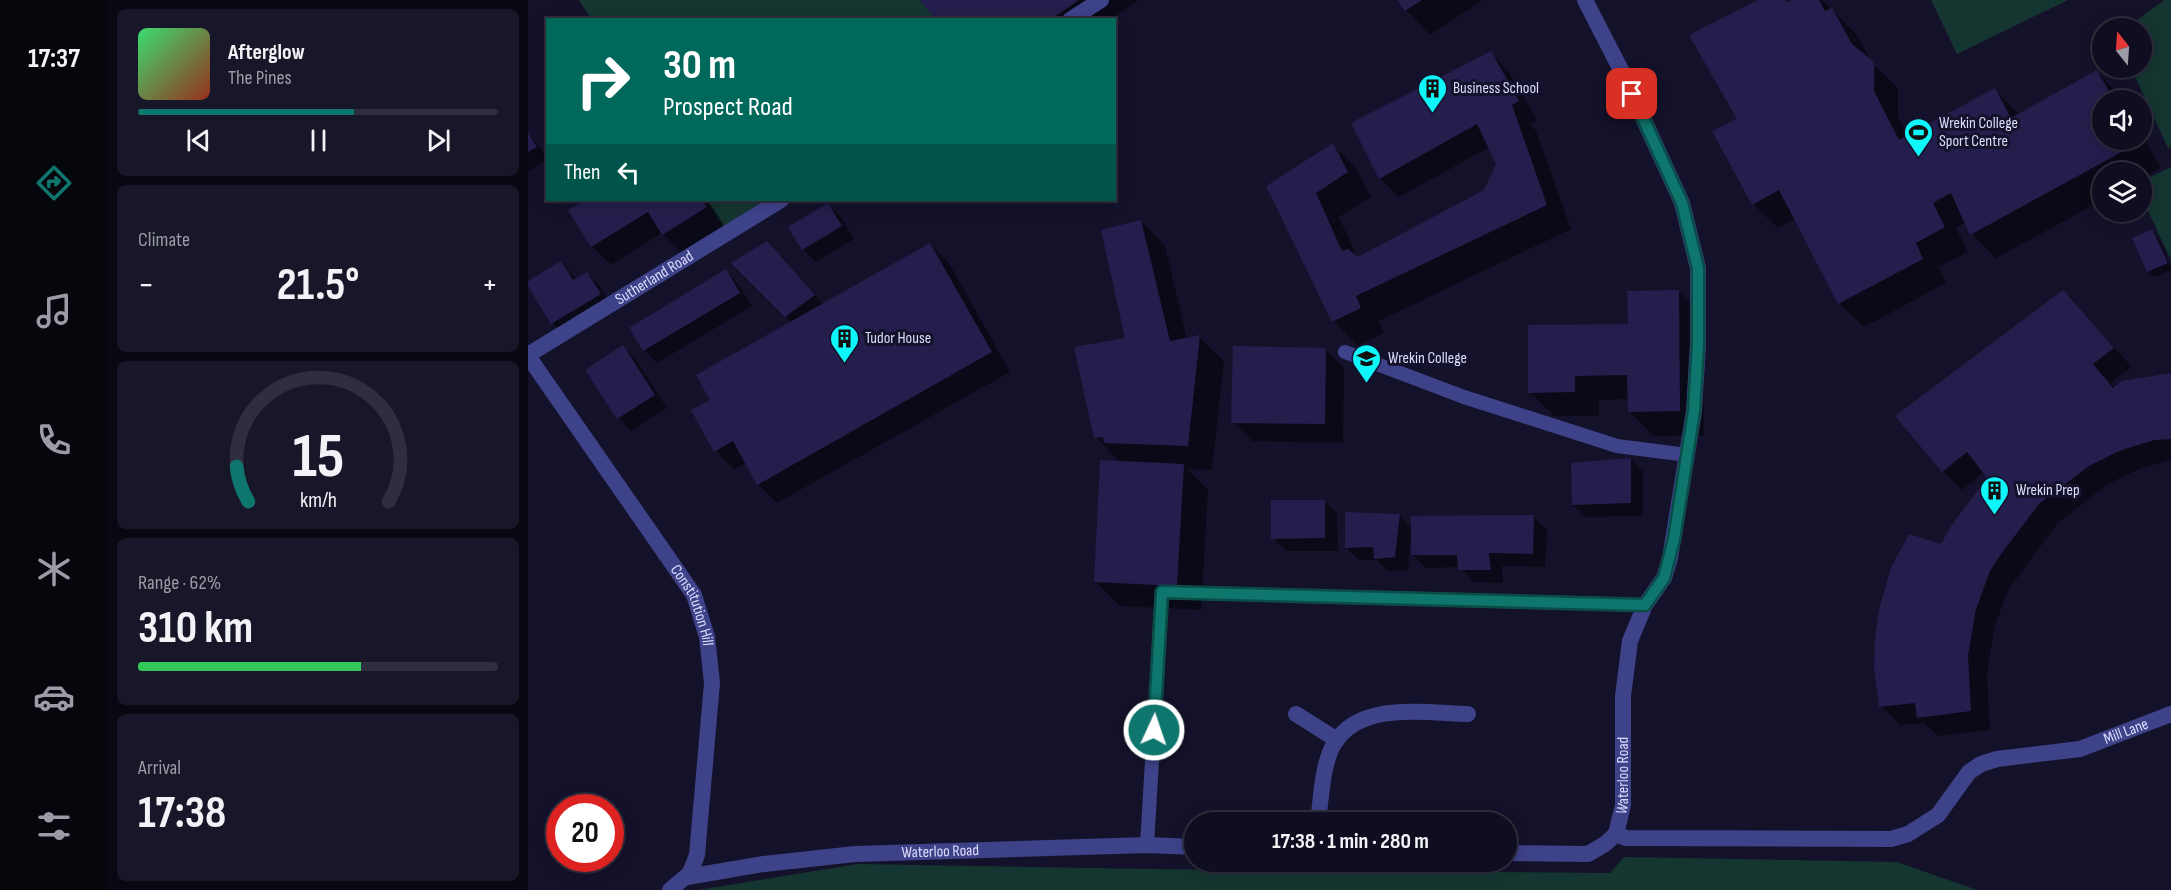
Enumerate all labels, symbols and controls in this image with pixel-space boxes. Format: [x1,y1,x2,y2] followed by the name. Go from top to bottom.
[2092,18,2152,78] north arrow
[2092,18,2152,222] map controls
[228,39,305,66] text: Afterglow
[663,40,736,91] text: 30 m
[564,42,642,120] icon: right
[28,43,80,75] text: 17:37
[228,66,292,90] text: The Pines
[1606,68,1657,119] pin
[1416,72,1448,114] building icon: Business School
[1615,77,1648,110] icon: arrive
[1453,79,1539,98] place label: Business School
[2092,90,2152,150] button: sound
[663,91,793,123] text: Prospect Road
[1939,114,2018,151] place label: Wrekin College Sport Centre
[1902,116,1934,158] sports icon: Wrekin College Sport Centre
[182,124,215,157] icon: previous
[302,124,335,157] icon: pause
[422,124,455,157] icon: next
[612,156,645,189] icon: left
[564,159,600,186] text: Then
[33,162,75,204] icon: directions
[2092,162,2152,222] button: layers
[138,228,190,252] text: Climate
[612,247,697,309] street label: Sutherland Road
[277,258,359,313] text: 21.5°
[138,265,154,305] text: −
[482,265,498,305] text: +
[33,290,75,332] icon: music
[828,322,860,364] building icon: Tudor House
[865,329,931,348] place label: Tudor House
[1351,342,1383,384] school or university icon: Wrekin College
[1388,349,1467,368] place label: Wrekin College
[33,419,75,461] icon: phone
[292,420,344,495] text: 15
[1979,474,2011,516] building icon: Wrekin Prep
[2016,481,2080,500] place label: Wrekin Prep
[299,488,337,513] text: km/h
[33,548,75,590] icon: climate
[666,561,717,647] street label: Constitution Hill
[138,571,221,595] text: Range · 62%
[138,601,253,656] text: 310 km
[33,676,75,718] icon: car
[1122,698,1186,762] position arrow
[2101,714,2151,749] street label: Mill Lane
[1612,737,1633,816] street label: Waterloo Road
[138,756,181,780] text: Arrival
[138,786,226,841] text: 17:38
[546,794,624,872] speed limit sign: 20
[33,805,75,847] icon: filters
[1272,828,1429,855] text: 17:38 · 1 min · 280 m
[901,841,979,862] street label: Waterloo Road

